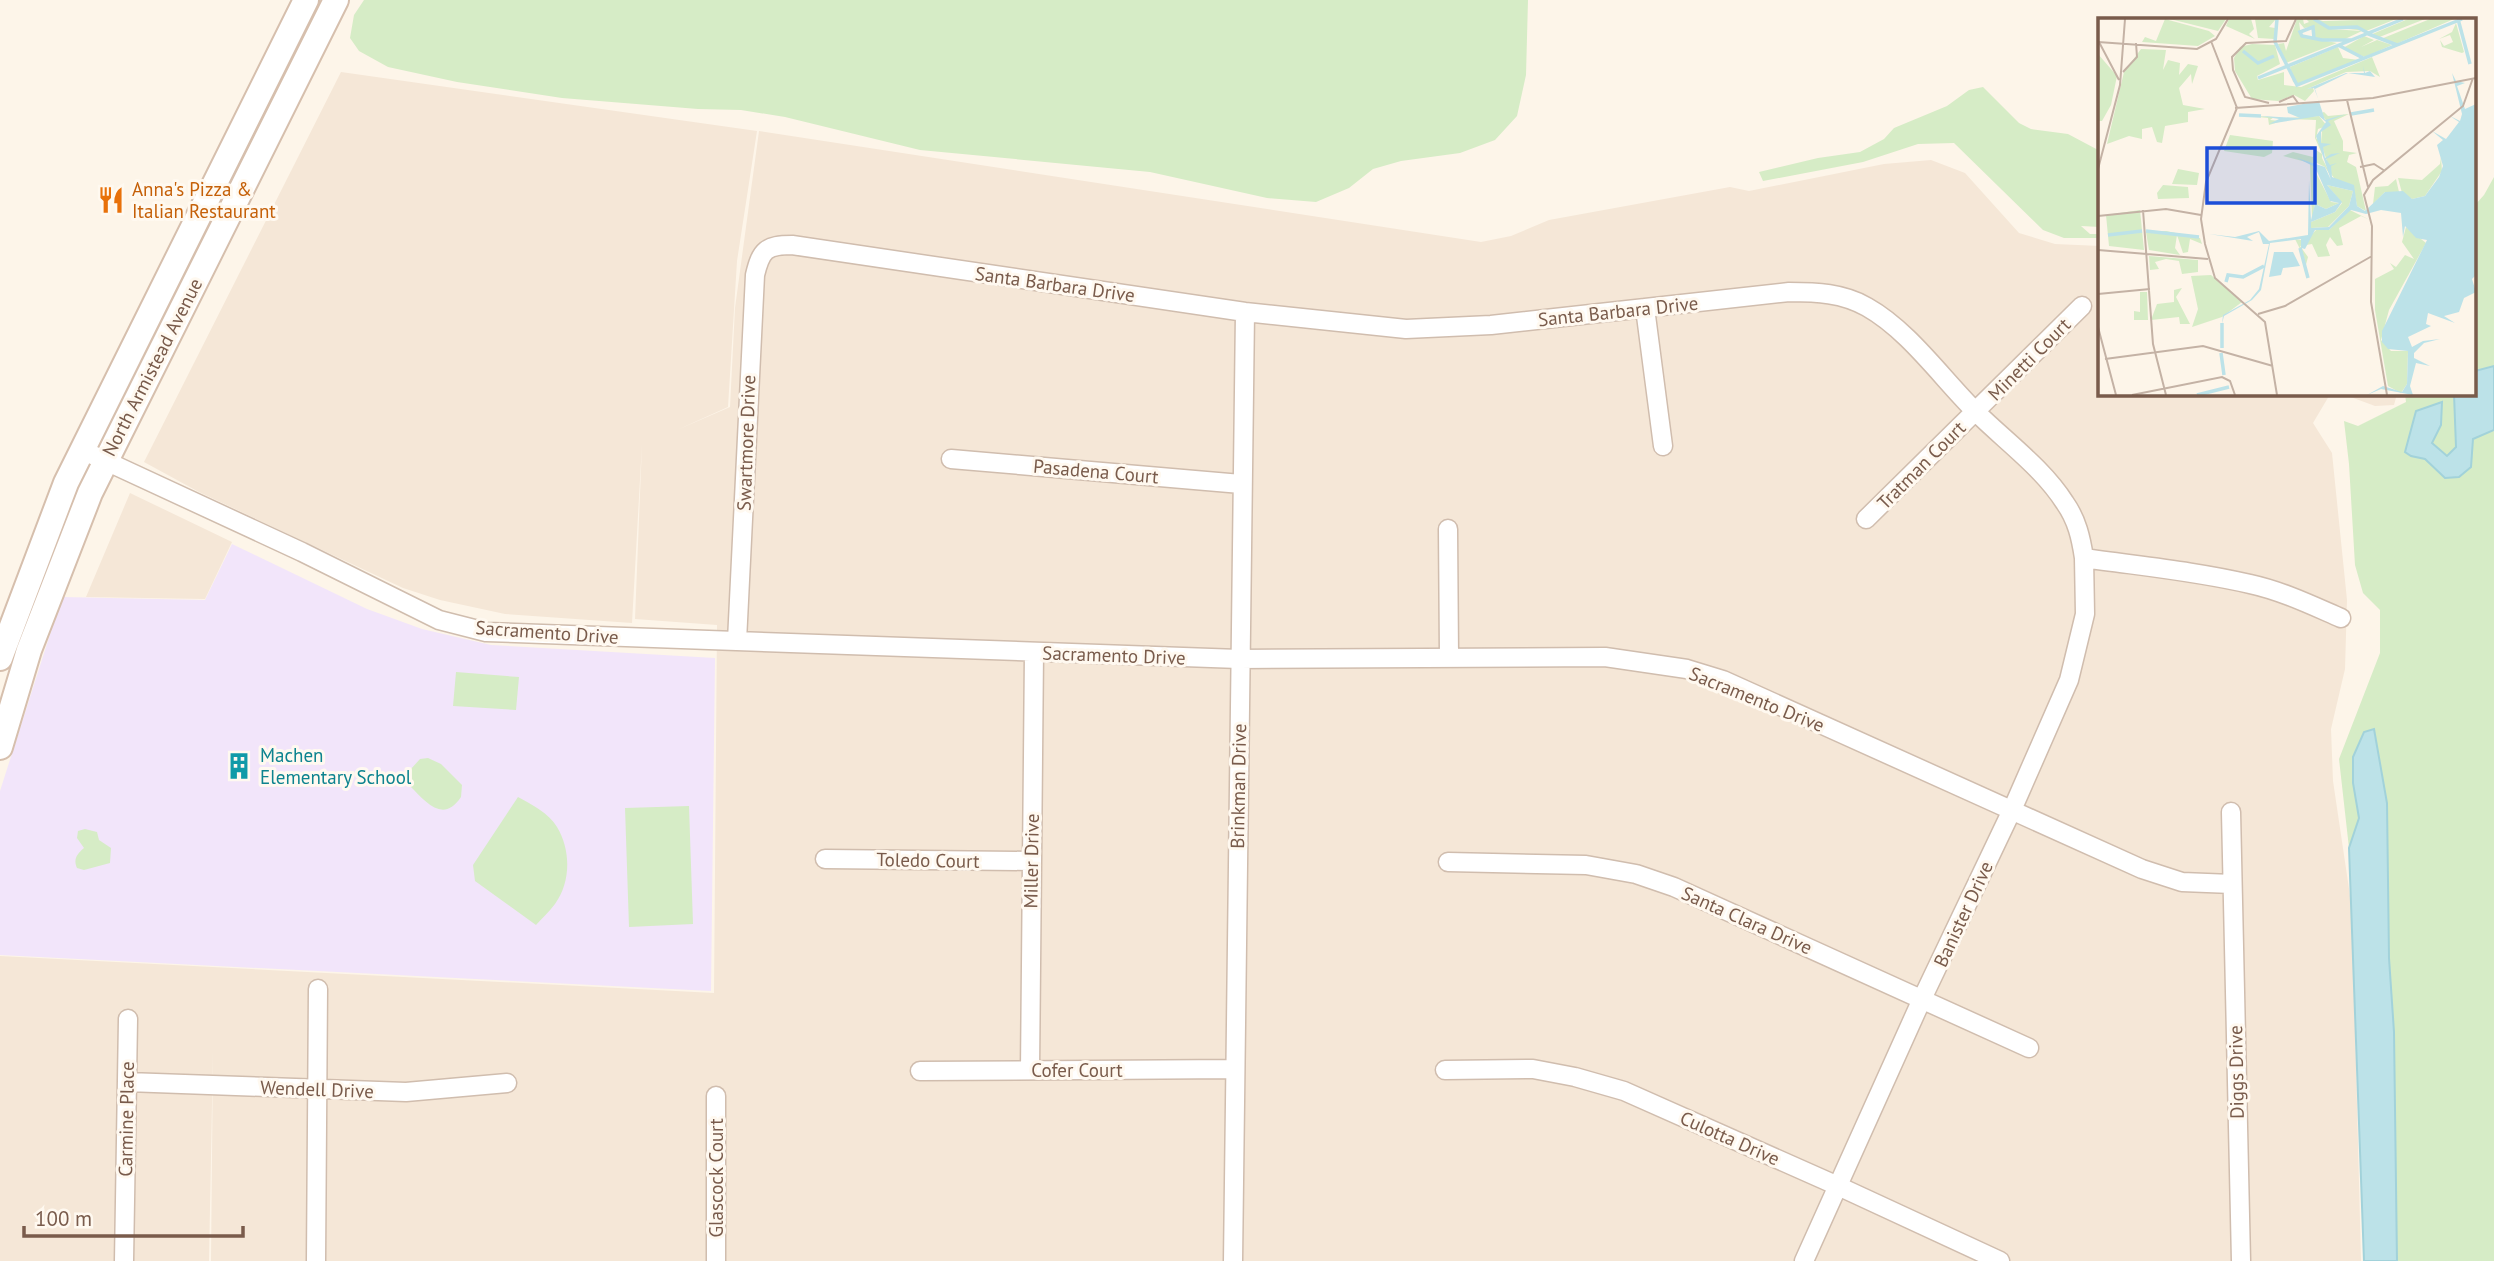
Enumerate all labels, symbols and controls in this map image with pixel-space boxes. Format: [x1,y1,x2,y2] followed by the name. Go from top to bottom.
[2098,18,2476,396] inset map
[132,177,276,223] place label: Anna's Pizza & Italian Restaurant
[96,185,126,215] restaurant icon: Anna's Pizza & Italian Restaurant
[974,261,1136,307] street label: Santa Barbara Drive
[97,274,207,460] street label: North Armistead Avenue
[1537,291,1699,331] street label: Santa Barbara Drive
[1983,312,2076,405] street label: Minetti Court
[732,374,760,512] street label: Swartmore Drive
[1872,415,1971,514] street label: Tratman Court
[1032,454,1160,488] street label: Pasadena Court
[475,615,619,649] street label: Sacramento Drive
[1042,641,1186,669] street label: Sacramento Drive
[1686,661,1828,737] street label: Sacramento Drive
[1225,723,1251,849] street label: Brinkman Drive
[260,743,412,789] place label: Machen Elementary School
[224,751,254,781] building icon: Machen Elementary School
[1018,813,1044,909] street label: Miller Drive
[876,847,980,873] street label: Toledo Court
[1928,857,1998,971] street label: Banister Drive
[1678,881,1816,959] street label: Santa Clara Drive
[2223,1025,2249,1119] street label: Diggs Drive
[1031,1058,1123,1082] street label: Cofer Court
[113,1061,139,1177] street label: Carmine Place
[260,1075,374,1103] street label: Wendell Drive
[1676,1105,1784,1171] street label: Culotta Drive
[704,1118,728,1238] street label: Glascock Court
[24,1194,243,1238] scale bar
[35,1205,92,1232] text: 100 m

